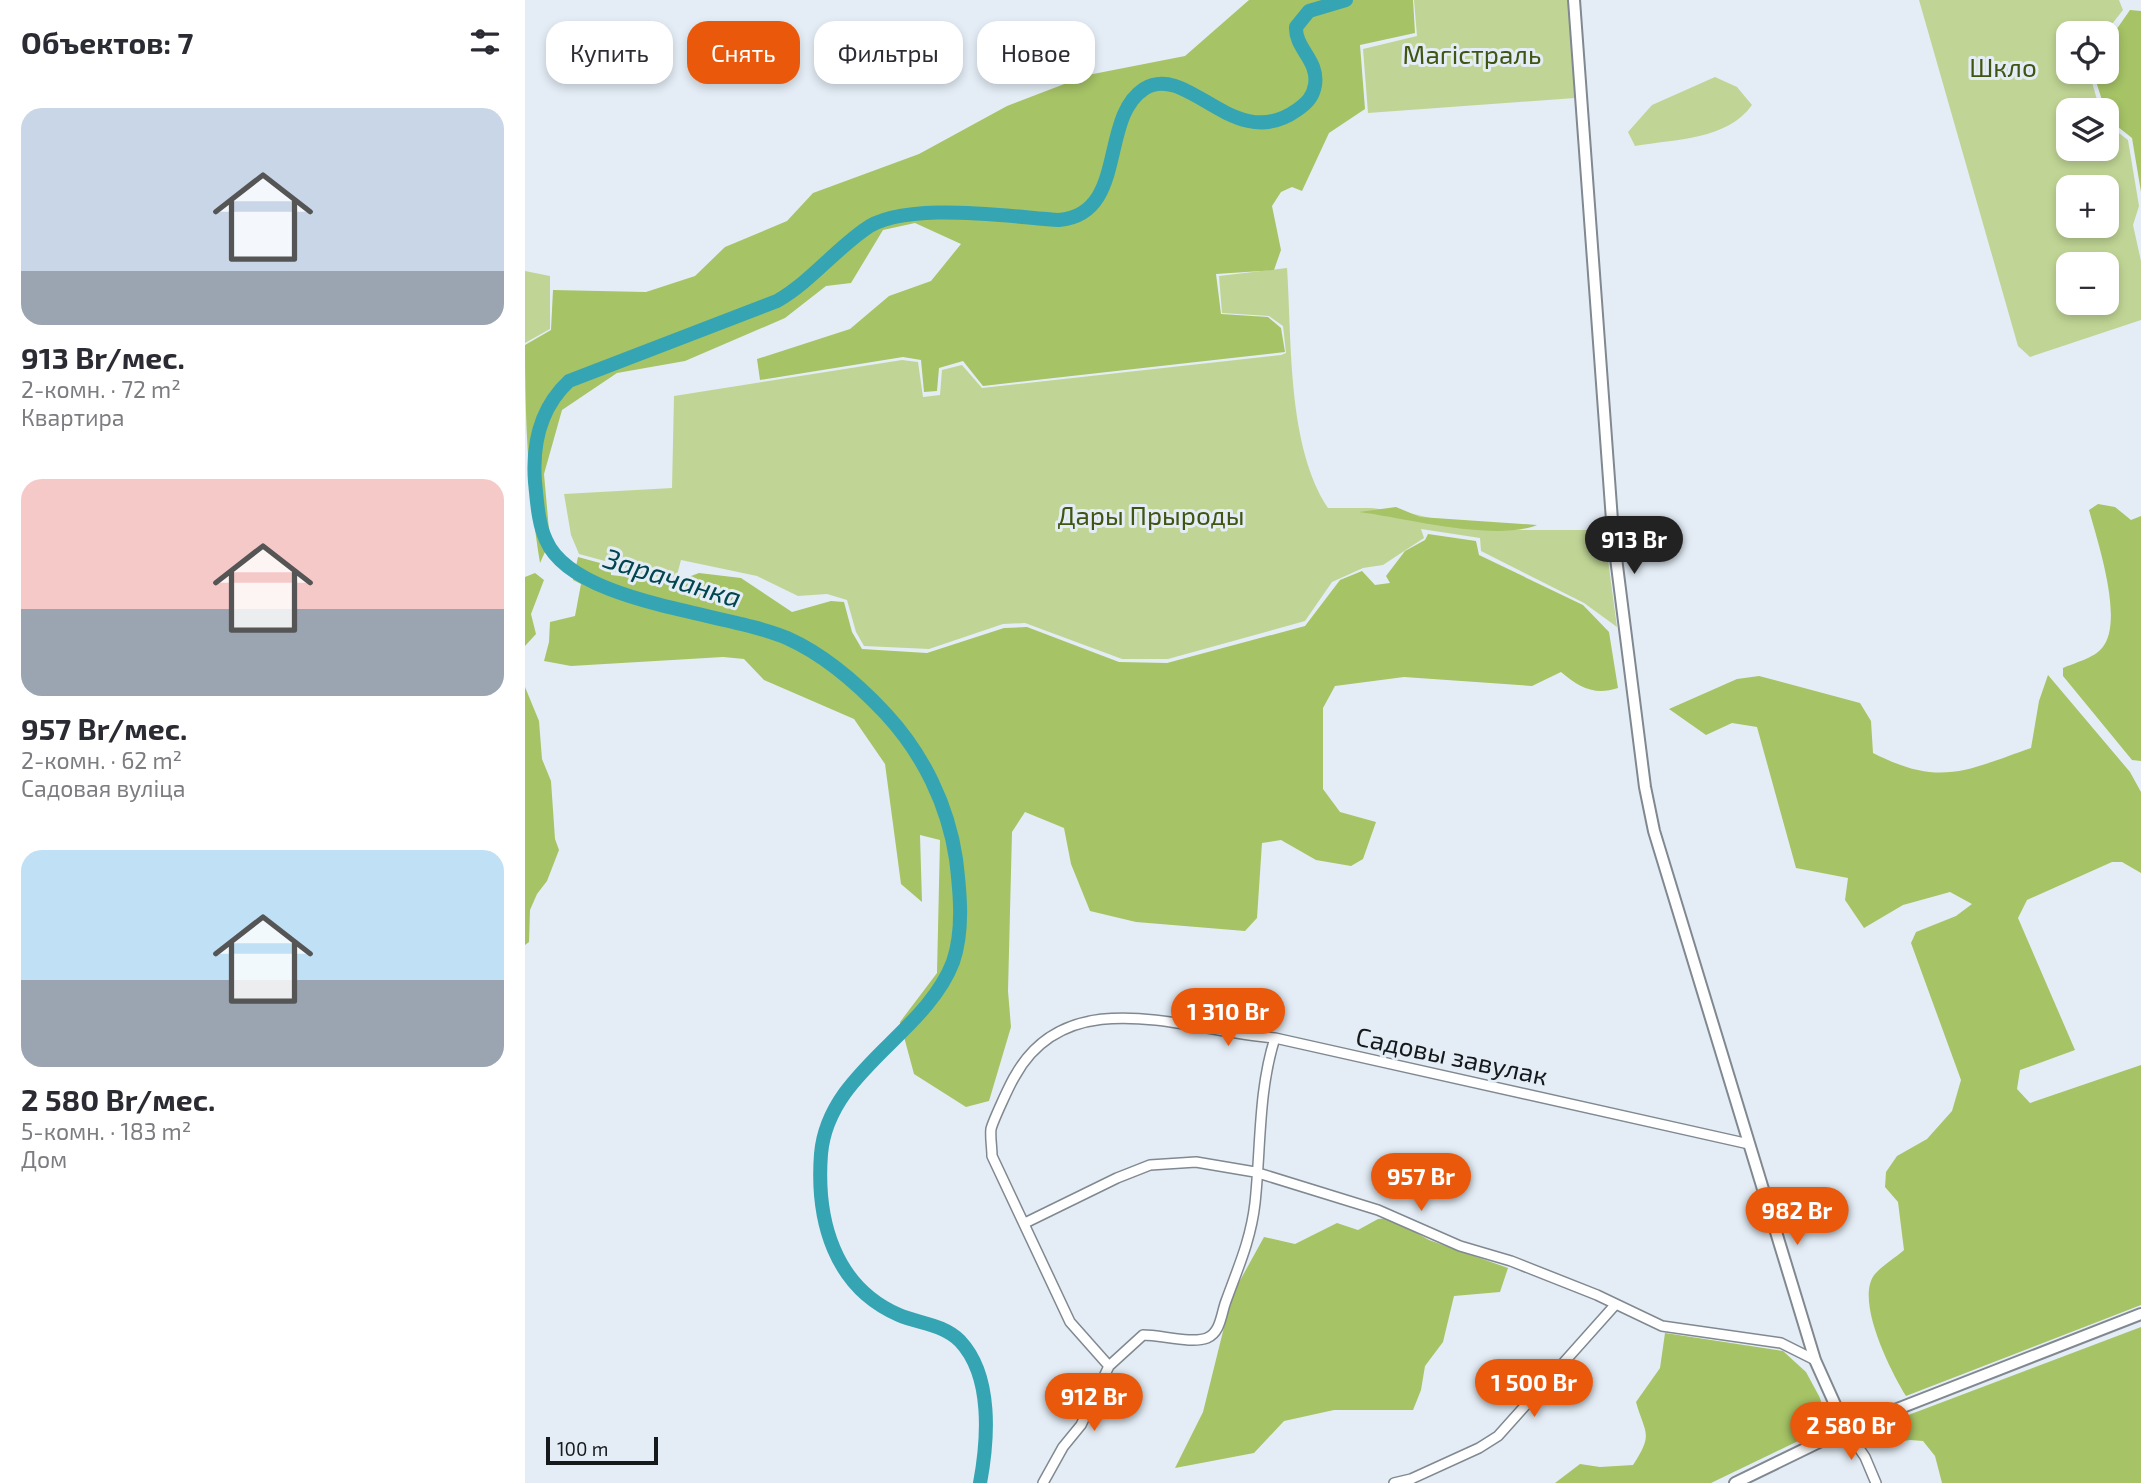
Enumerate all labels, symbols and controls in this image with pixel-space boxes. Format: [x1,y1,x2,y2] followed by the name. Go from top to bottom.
[546,21,673,84] chip: Купить
[687,21,800,84] chip: Снять
[814,21,963,84] chip: Фильтры
[977,21,1095,84] chip: Новое
[2056,21,2119,315] map controls
[2056,21,2119,84] button: locate
[466,23,504,61] icon: filters
[21,24,193,60] text: Объектов: 7
[1403,38,1541,69] park label: Магістраль
[1969,51,2037,82] park label: Шкло
[2056,98,2119,161] button: layers
[200,154,326,280] icon: home
[2056,175,2119,238] button: +
[2056,252,2119,315] button: −
[21,339,185,375] text: 913 Br/мес.
[21,375,181,403] text: 2-комн. · 72 m²
[21,403,125,431] text: Квартира
[1057,499,1245,530] park label: Дары Прыроды
[1577,516,1691,576] pin: 913 Br
[200,525,326,651] icon: home
[1601,525,1667,553] text: 913 Br
[599,540,746,614] water label: Зарачанка
[21,710,187,746] text: 957 Br/мес.
[21,746,182,774] text: 2-комн. · 62 m²
[21,774,186,802] text: Садовая вуліца
[200,896,326,1022] icon: home
[1156,988,1300,1048] pin: 1 310 Br
[1187,997,1269,1025] text: 1 310 Br
[1353,1020,1551,1091] street label: Садовы завулак
[21,1081,215,1117] text: 2 580 Br/мес.
[21,1117,191,1145] text: 5-комн. · 183 m²
[21,1145,67,1173] text: Дом
[1364,1154,1478,1213] pin: 957 Br
[1387,1162,1455,1190] text: 957 Br
[1740,1188,1854,1247] pin: 982 Br
[1762,1196,1832,1224] text: 982 Br
[1462,1360,1606,1419] pin: 1 500 Br
[1491,1368,1577,1396] text: 1 500 Br
[1037,1374,1151,1433] pin: 912 Br
[1061,1382,1127,1410] text: 912 Br
[1779,1402,1923,1462] pin: 2 580 Br
[1806,1411,1896,1439] text: 2 580 Br
[546,1434,658,1466] scale bar
[557,1437,608,1460] text: 100 m

